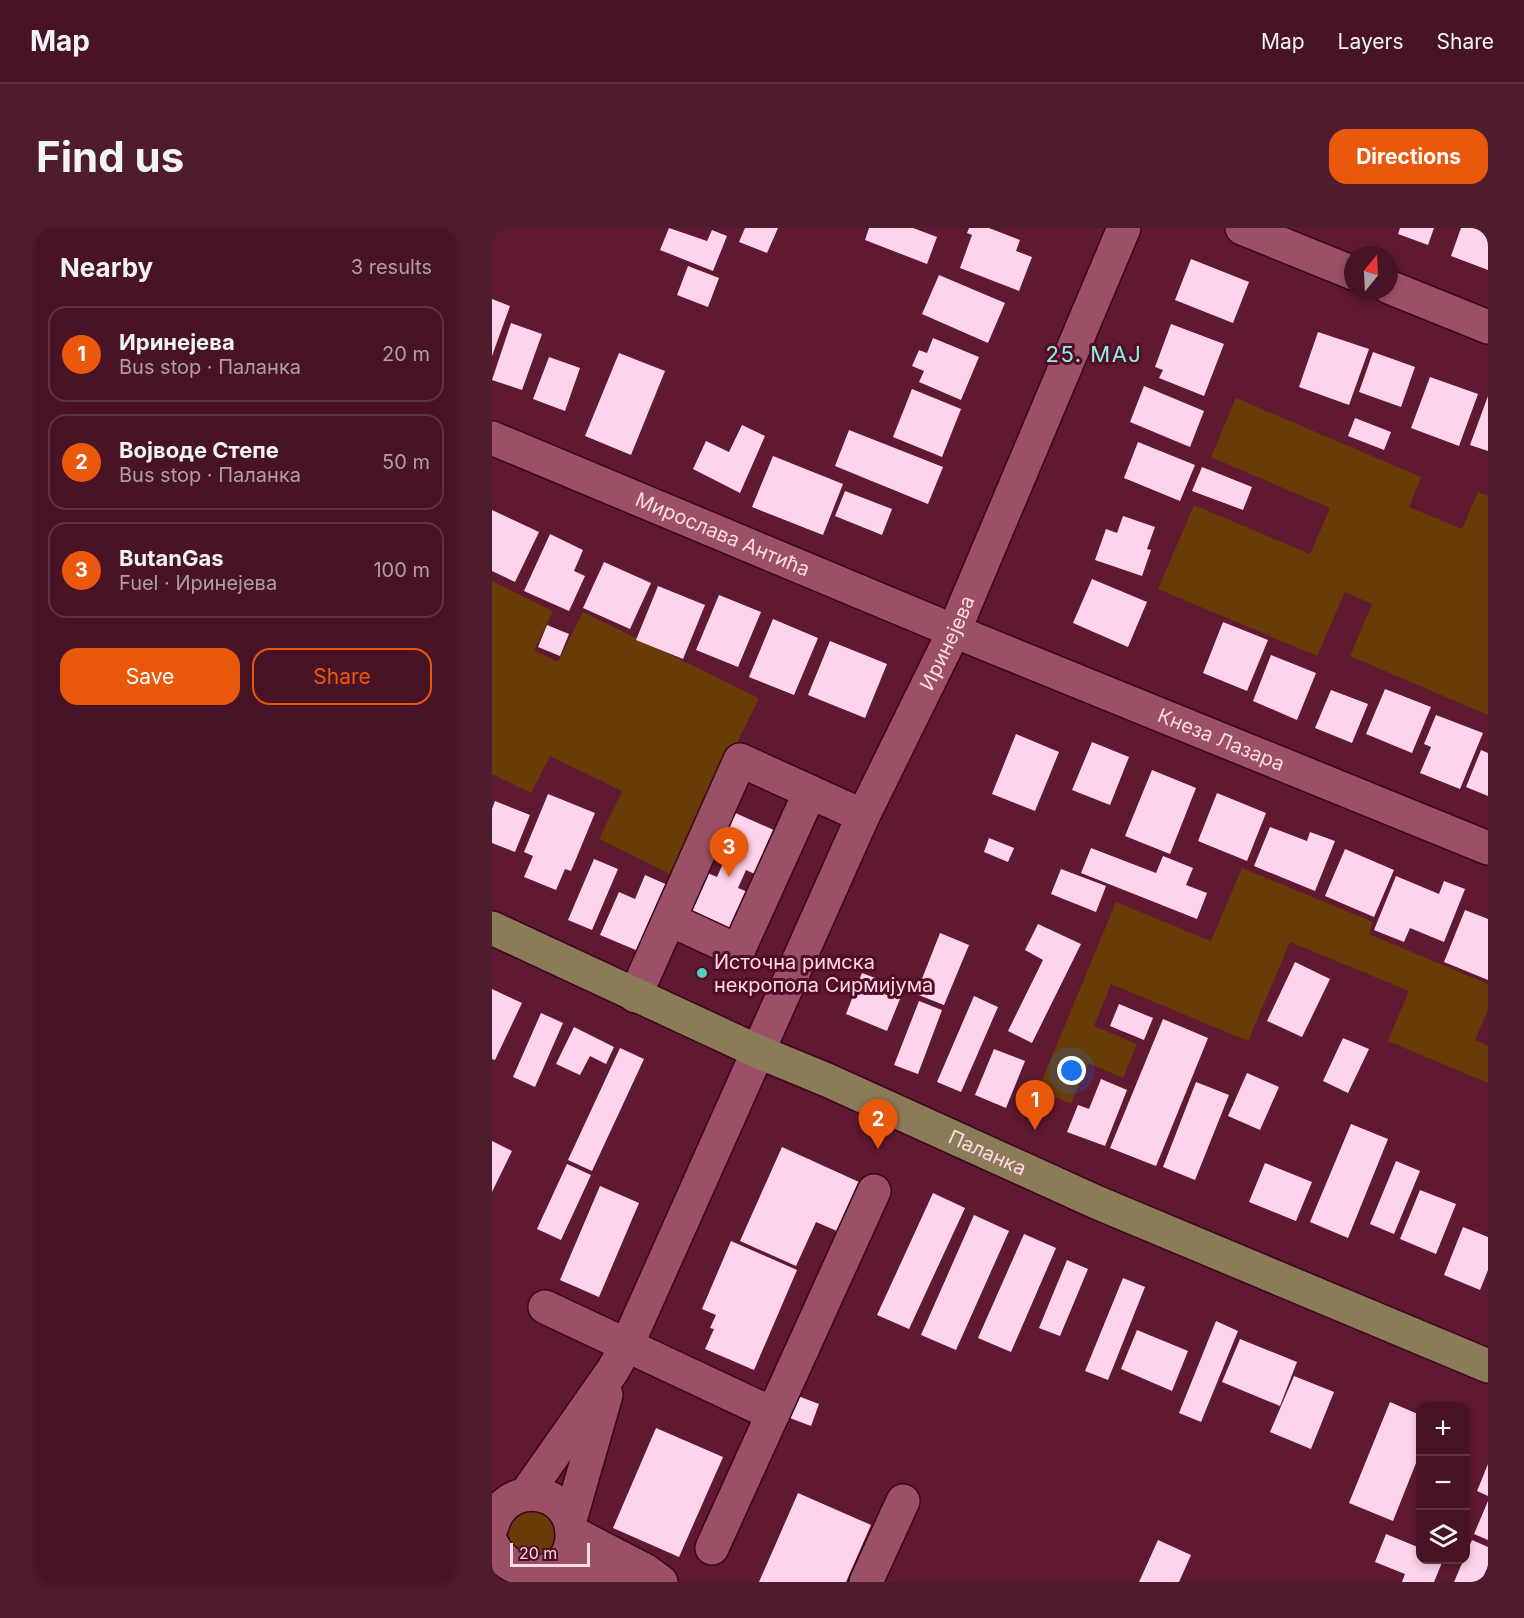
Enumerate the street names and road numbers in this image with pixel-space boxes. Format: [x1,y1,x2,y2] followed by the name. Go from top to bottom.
[632,487,813,581] street label: Мирослава Антића
[915,592,980,694] street label: Иринејева
[1154,703,1288,776] street label: Кнеза Лазара
[945,1125,1030,1181] street label: Паланка

